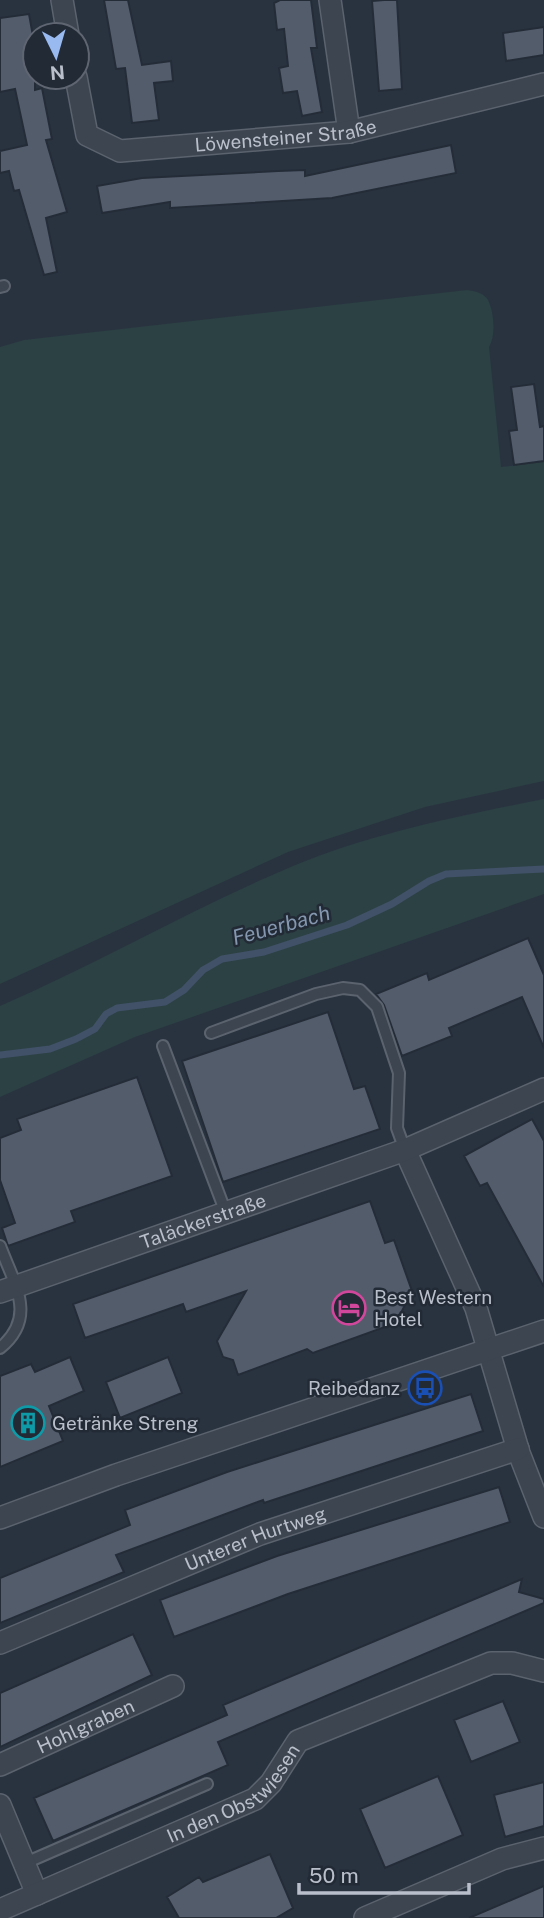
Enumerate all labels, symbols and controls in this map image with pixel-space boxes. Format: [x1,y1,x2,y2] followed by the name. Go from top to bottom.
[21,21,91,91] north arrow
[49,61,66,85] text: N
[194,115,379,156] street label: Löwensteiner Straße
[229,900,333,950] water label: Feuerbach
[137,1189,269,1253] street label: Taläckerstraße
[374,1286,492,1330] place label: Best Western Hotel
[330,1289,368,1327] hotel icon: Best Western Hotel
[406,1369,444,1407] bus stop icon: Reibedanz
[308,1377,400,1399] place label: Reibedanz
[9,1404,47,1442] building icon: Getränke Streng
[52,1412,198,1434] place label: Getränke Streng
[181,1502,329,1575] street label: Unterer Hurtweg
[33,1694,138,1758] street label: Hohlgraben
[163,1740,304,1847] street label: In den Obstwiesen
[299,1852,469,1896] scale bar
[309,1863,359,1888] text: 50 m

